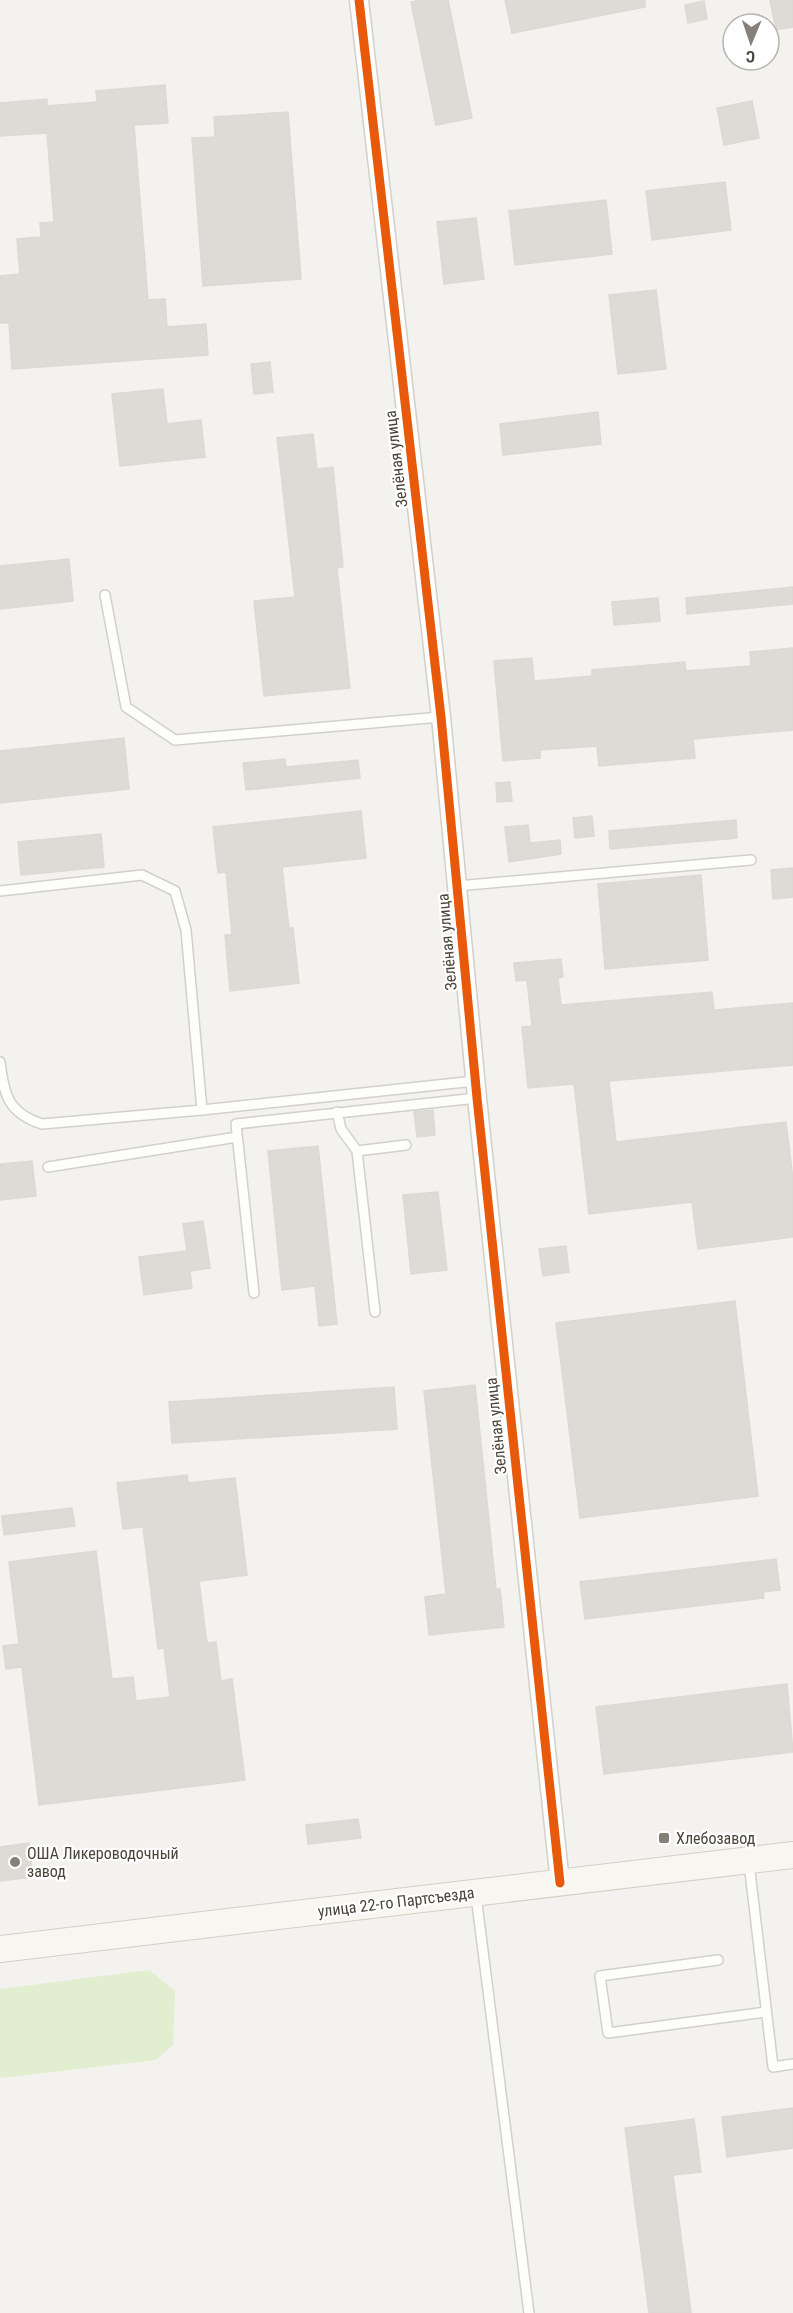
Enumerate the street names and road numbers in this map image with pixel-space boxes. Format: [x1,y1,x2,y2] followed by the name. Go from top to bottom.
[381,410,411,508] street label: Зелёная улица
[433,893,461,991] street label: Зелёная улица
[481,1377,511,1475] street label: Зелёная улица
[317,1883,475,1921] street label: улица 22-го Партсъезда

